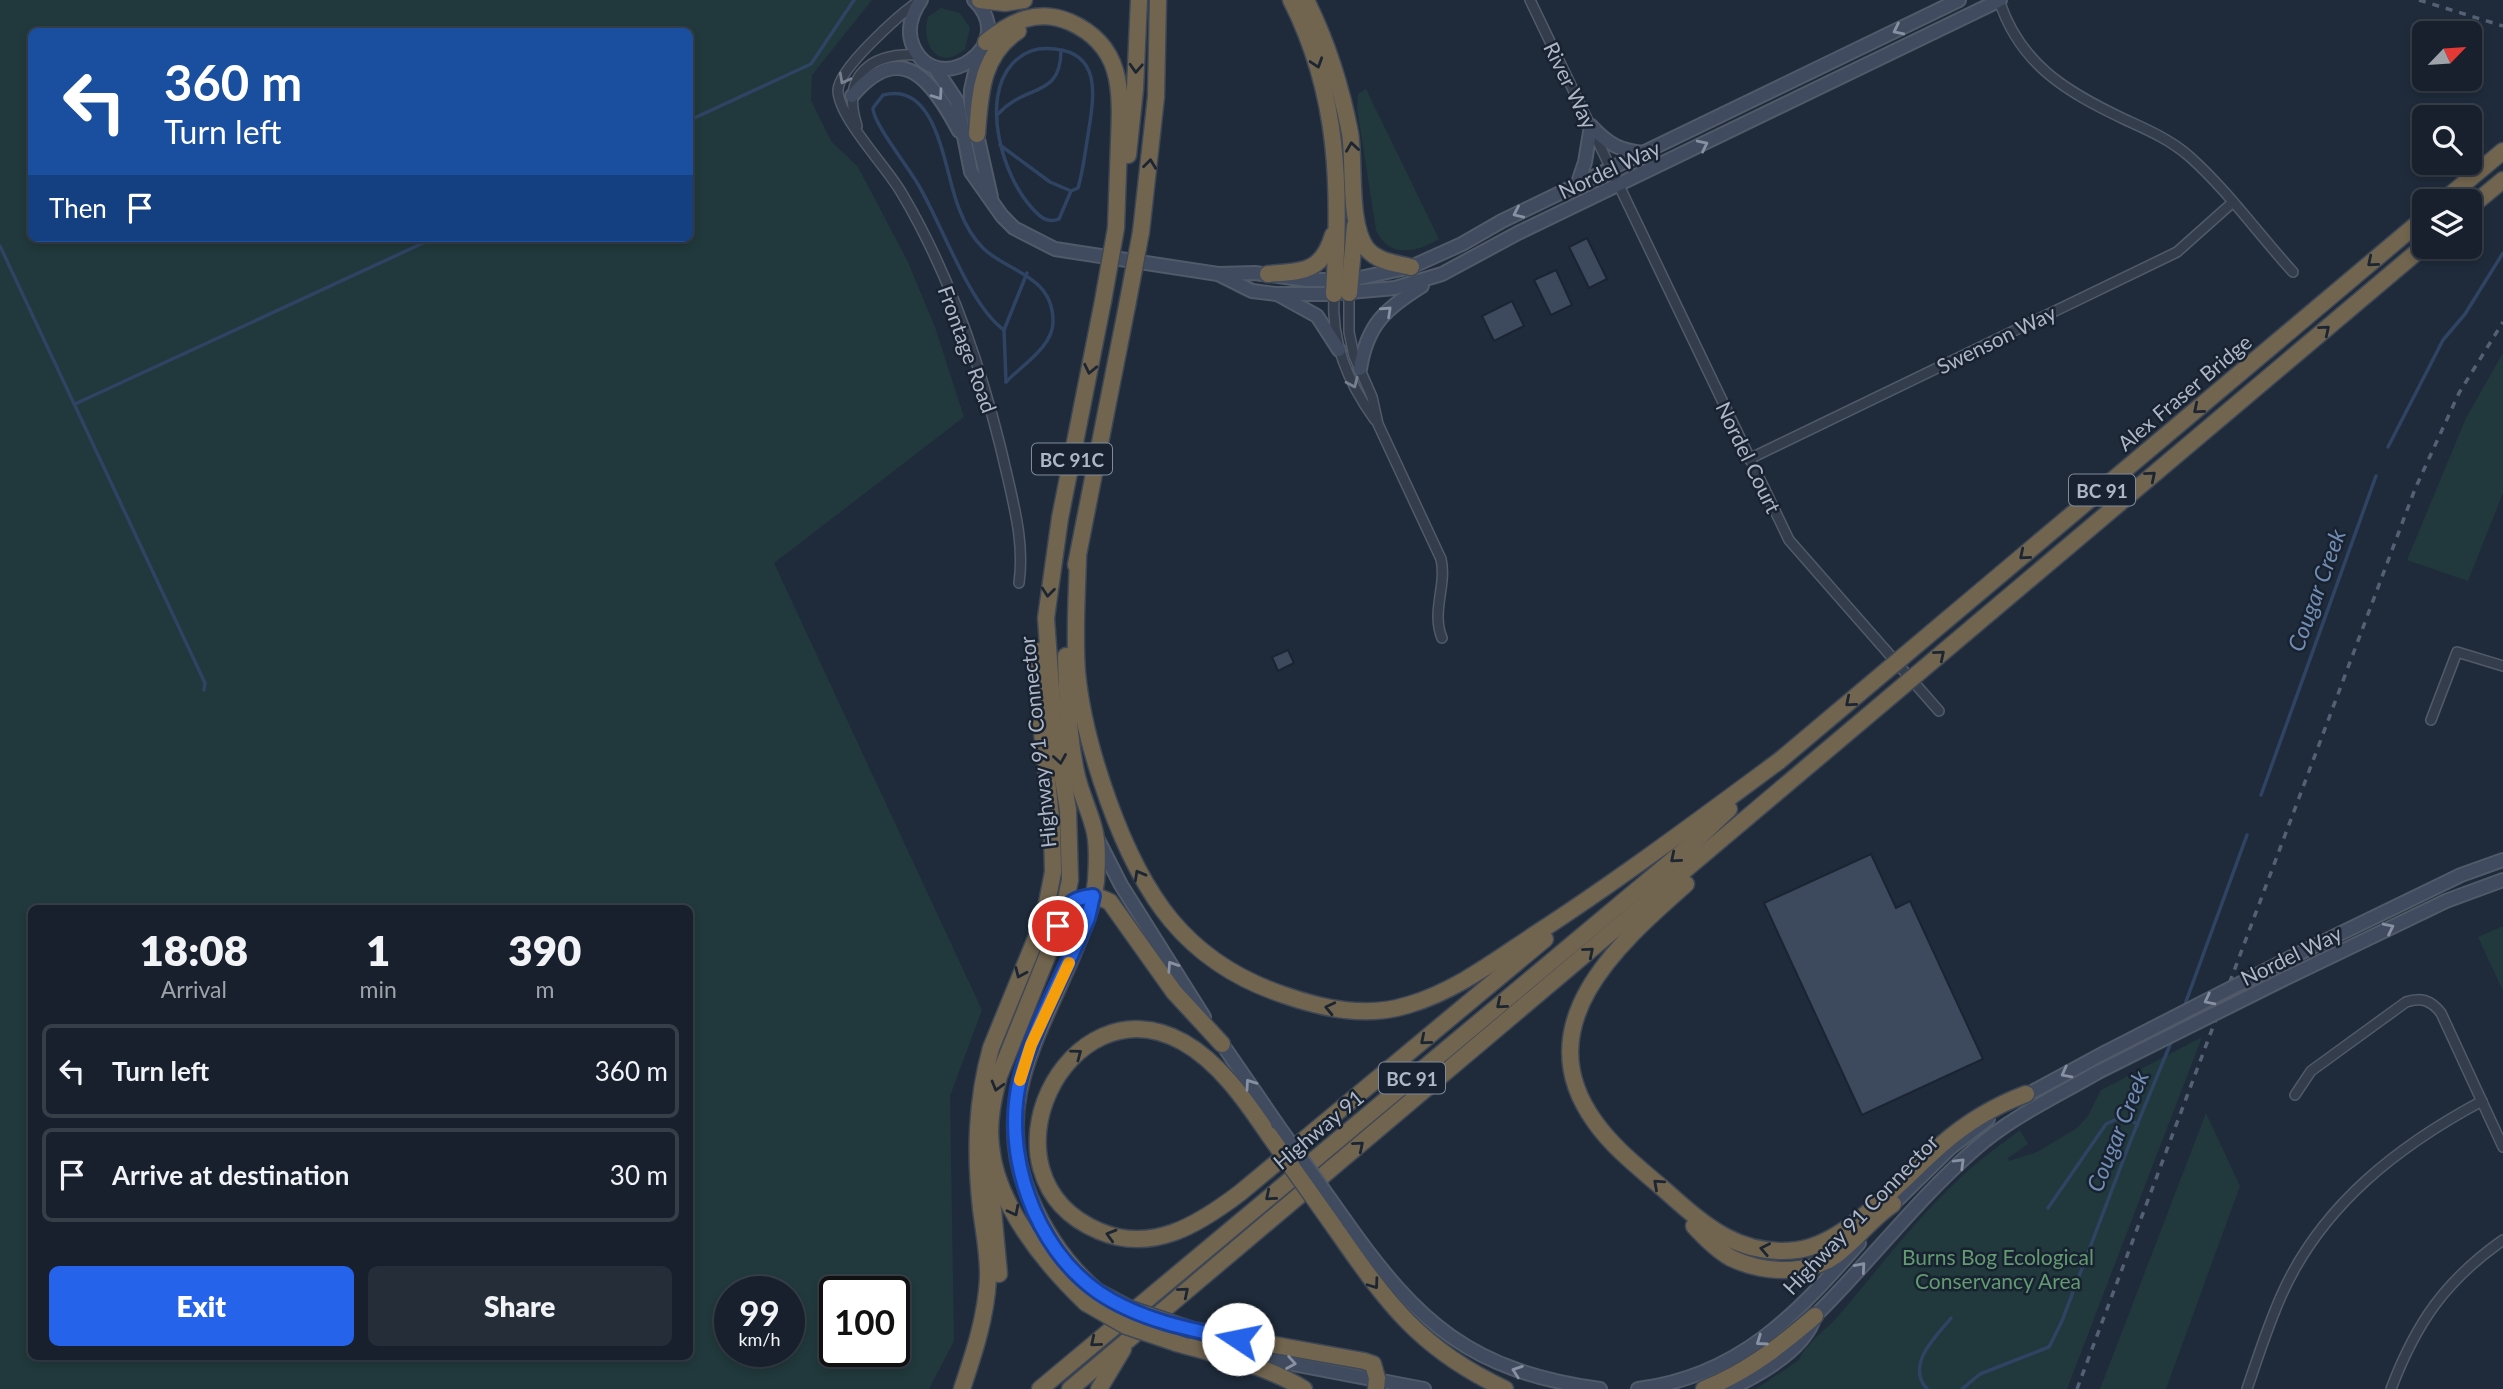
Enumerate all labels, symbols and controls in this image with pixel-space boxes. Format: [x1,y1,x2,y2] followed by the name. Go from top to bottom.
[1892,21,1905,35] one-way arrow
[2412,21,2482,91] north arrow
[2412,21,2482,259] map controls
[1539,37,1603,133] street label: River Way
[164,53,302,111] text: 360 m
[49,56,140,147] icon: left
[1309,56,1323,69] one-way arrow
[1129,63,1144,74] one-way arrow
[839,71,852,84] one-way arrow
[930,87,942,100] one-way arrow
[2412,105,2482,175] button: search
[164,112,281,151] text: Turn left
[1554,135,1664,203] street label: Nordel Way
[1696,139,1708,153] one-way arrow
[1344,141,1359,153] one-way arrow
[1142,158,1157,170] one-way arrow
[121,189,159,227] icon: arrive
[2412,189,2482,259] button: layers
[49,192,107,224] text: Then
[1513,205,1525,219] one-way arrow
[2367,254,2380,266] one-way arrow
[933,282,1003,416] street label: Frontage Road
[1932,299,2060,379] street label: Swenson Way
[1379,307,1392,319] one-way arrow
[2317,326,2330,338] one-way arrow
[2112,329,2256,455] street label: Alex Fraser Bridge
[1083,363,1098,375] one-way arrow
[1345,375,1359,388] one-way arrow
[1711,397,1787,517] street label: Nordel Court
[2193,400,2205,413] one-way arrow
[1032,444,1112,474] road number: BC 91C
[2143,472,2156,485] one-way arrow
[2069,475,2135,505] road number: BC 91
[2281,524,2351,655] water label: Cougar Creek
[2019,547,2032,559] one-way arrow
[1041,586,1056,598] one-way arrow
[1013,635,1061,849] street label: Highway 91 Connector
[1931,651,1944,663] one-way arrow
[1845,694,1858,706] one-way arrow
[1052,753,1067,765] one-way arrow
[1671,849,1683,862] one-way arrow
[1134,870,1148,882] one-way arrow
[1028,896,1088,956] pin
[1039,907,1077,945] icon: arrive
[2236,920,2346,990] street label: Nordel Way
[2382,923,2394,937] one-way arrow
[140,925,248,975] text: 18:08
[366,925,390,975] text: 1
[508,925,581,975] text: 390
[1581,948,1594,960] one-way arrow
[1167,961,1180,974] one-way arrow
[1014,966,1028,978] one-way arrow
[161,975,227,1003] text: Arrival
[360,975,397,1003] text: min
[535,975,554,1003] text: m
[2204,991,2216,1005] one-way arrow
[1496,996,1509,1008] one-way arrow
[1324,1001,1336,1016] one-way arrow
[1420,1032,1433,1044] one-way arrow
[1070,1049,1082,1062] one-way arrow
[53,1052,91,1090] icon: left
[112,1055,209,1087] text: Turn left
[595,1055,668,1087] text: 360 m
[1379,1062,1445,1094] road number: BC 91
[2061,1065,2073,1078] one-way arrow
[2080,1065,2154,1196] water label: Cougar Creek
[1246,1079,1258,1092] one-way arrow
[990,1080,1005,1092] one-way arrow
[1268,1084,1368,1174] street label: Highway 91
[1777,1129,1943,1299] street label: Highway 91 Connector
[1350,1142,1363,1154] one-way arrow
[53,1156,91,1194] icon: arrive
[1952,1158,1965,1171] one-way arrow
[112,1159,349,1191] text: Arrive at destination
[610,1159,668,1191] text: 30 m
[1653,1180,1666,1192] one-way arrow
[1265,1188,1278,1200] one-way arrow
[1006,1204,1020,1216] one-way arrow
[1105,1228,1117,1243] one-way arrow
[1759,1242,1771,1257] one-way arrow
[1902,1244,2094,1293] park label: Burns Bog Ecological Conservancy Area
[1853,1263,1865,1276] one-way arrow
[49,1266,354,1346] button: Exit
[368,1266,672,1346] button: Share
[819,1276,910,1367] speed limit sign: 100
[1366,1276,1378,1289] one-way arrow
[1177,1287,1189,1300] one-way arrow
[739,1291,780,1333] text: 99
[1201,1302,1275,1376] position arrow
[738,1328,781,1350] text: km/h
[1756,1333,1769,1345] one-way arrow
[1091,1334,1103,1347] one-way arrow
[1285,1355,1297,1370] one-way arrow
[1511,1365,1523,1379] one-way arrow

